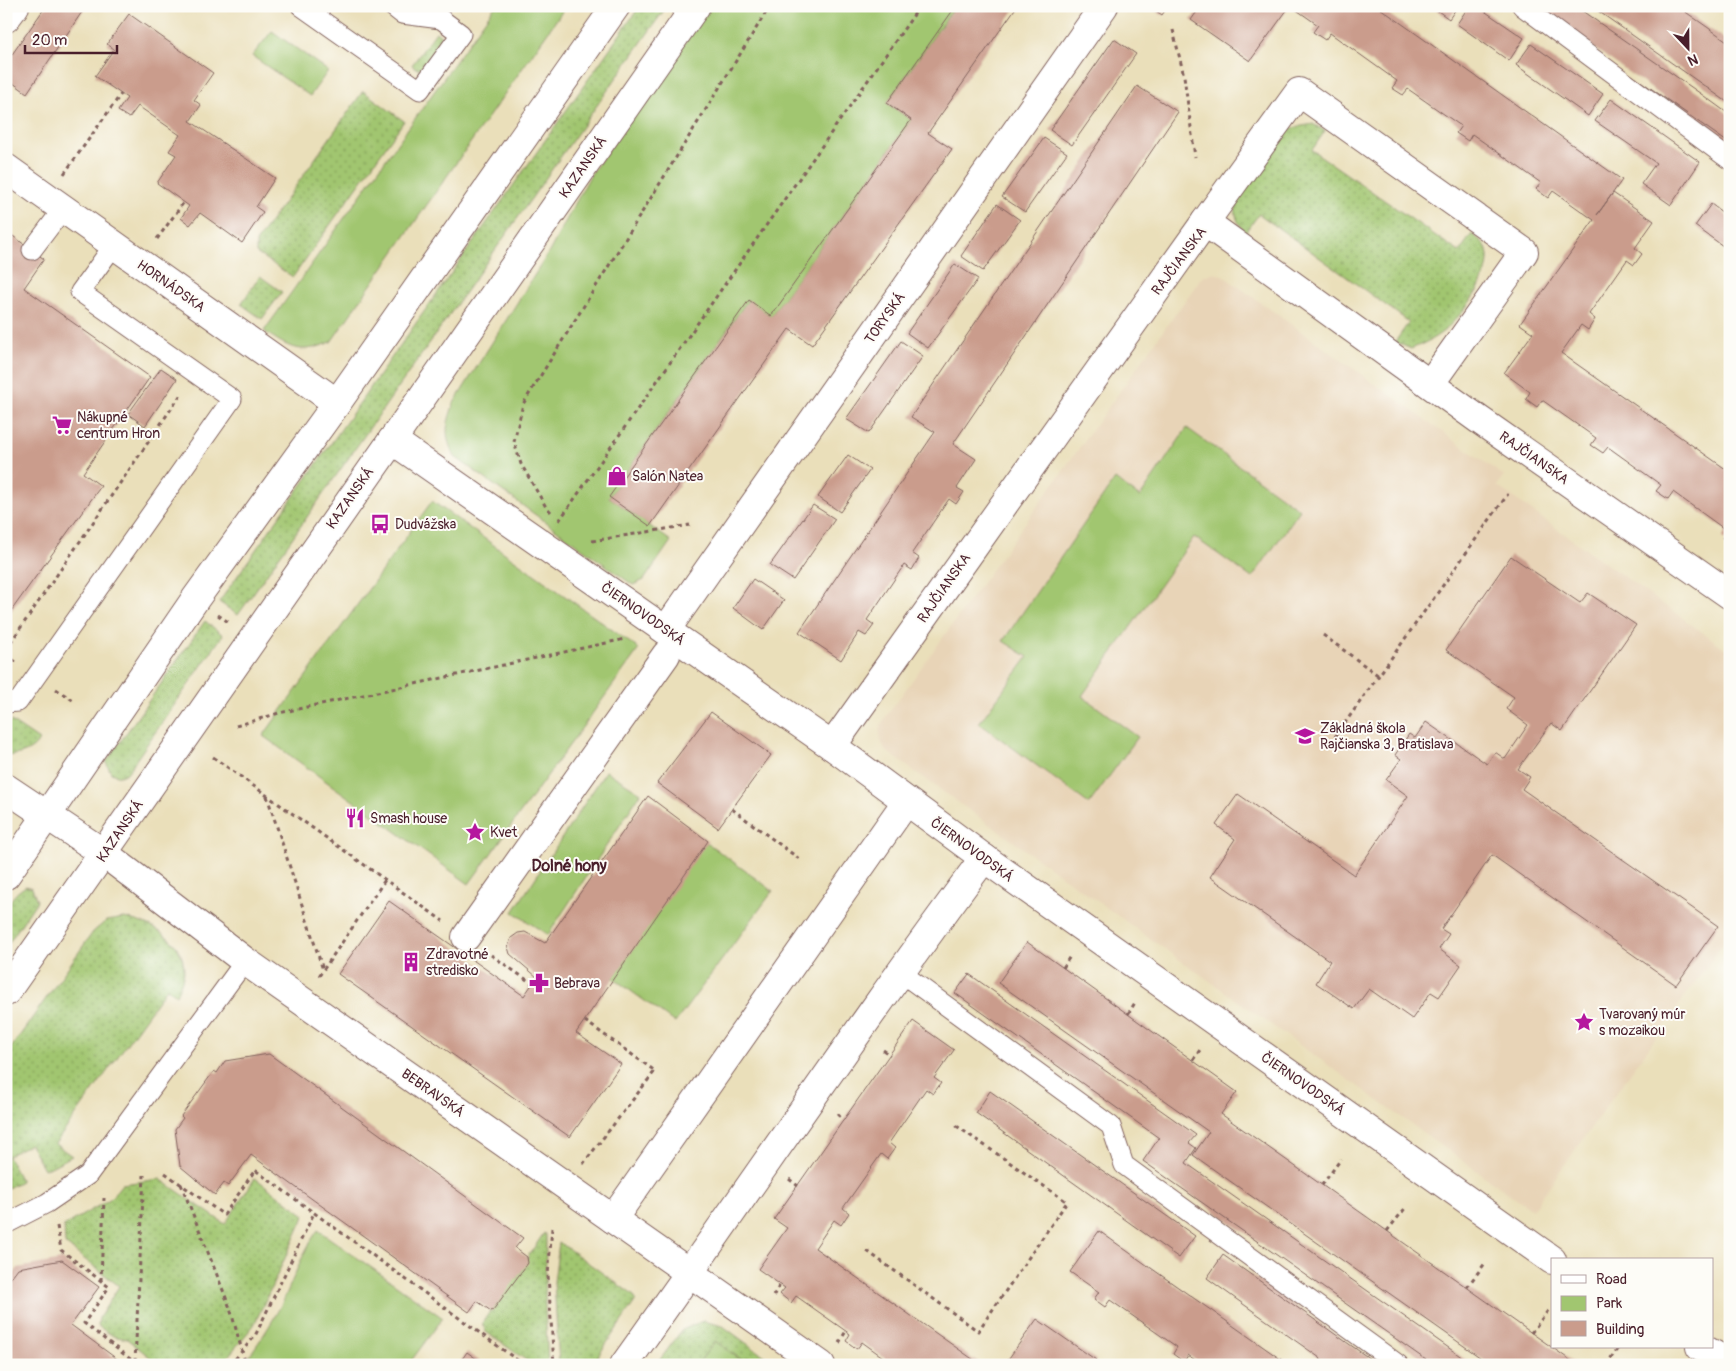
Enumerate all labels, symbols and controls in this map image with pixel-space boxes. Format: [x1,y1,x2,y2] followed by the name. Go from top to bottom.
[25,22,118,54] scale bar
[1664,22,1714,72] north arrow
[32,31,67,50] text: 20 m
[1685,50,1700,69] text: N
[555,132,611,201] street label: KAZANSKÁ
[1147,223,1210,298] street label: RAJČIANSKA
[134,255,209,316] street label: HORNÁDSKA
[860,288,909,347] street label: TORYSKÁ
[77,409,160,442] place label: Nákupné centrum Hron
[51,414,73,436] supermarket icon: Nákupné centrum Hron
[1496,427,1573,488] street label: RAJČIANSKA
[322,463,378,532] street label: KAZANSKÁ
[606,465,628,487] shop icon: Salón Natea
[632,468,703,485] place label: Salón Natea
[369,513,391,535] bus stop icon: Dudvážska
[395,516,456,533] place label: Dudvážska
[913,549,974,626] street label: RAJČIANSKA
[598,578,689,649] street label: ČIERNOVODSKÁ
[1320,720,1453,753] place label: Základná škola Rajčianska 3, Bratislava
[1294,725,1316,747] school or university icon: Základná škola Rajčianska 3, Bratislava
[92,796,147,865] street label: KAZANSKÁ
[344,807,366,829] restaurant icon: Smash house
[370,810,447,827] place label: Smash house
[927,813,1017,886] street label: ČIERNOVODSKÁ
[464,821,486,843] place icon: Kvet
[490,824,518,841] place label: Kvet
[532,856,607,876] district label: Dolné hony
[426,946,489,979] place label: Zdravotné stredisko
[400,951,422,973] building icon: Zdravotné stredisko
[528,972,550,994] pharmacy icon: Bebrava
[554,975,600,992] place label: Bebrava
[1599,1006,1685,1039] place label: Tvarovaný múr s mozaikou
[1573,1011,1595,1033] place icon: Tvarovaný múr s mozaikou
[1258,1048,1349,1119] street label: ČIERNOVODSKÁ
[398,1064,468,1121] street label: BEBRAVSKÁ
[1551,1258,1714,1348] legend
[1596,1270,1627,1289] text: Road
[1596,1294,1623,1313] text: Park
[1596,1320,1644,1339] text: Building

